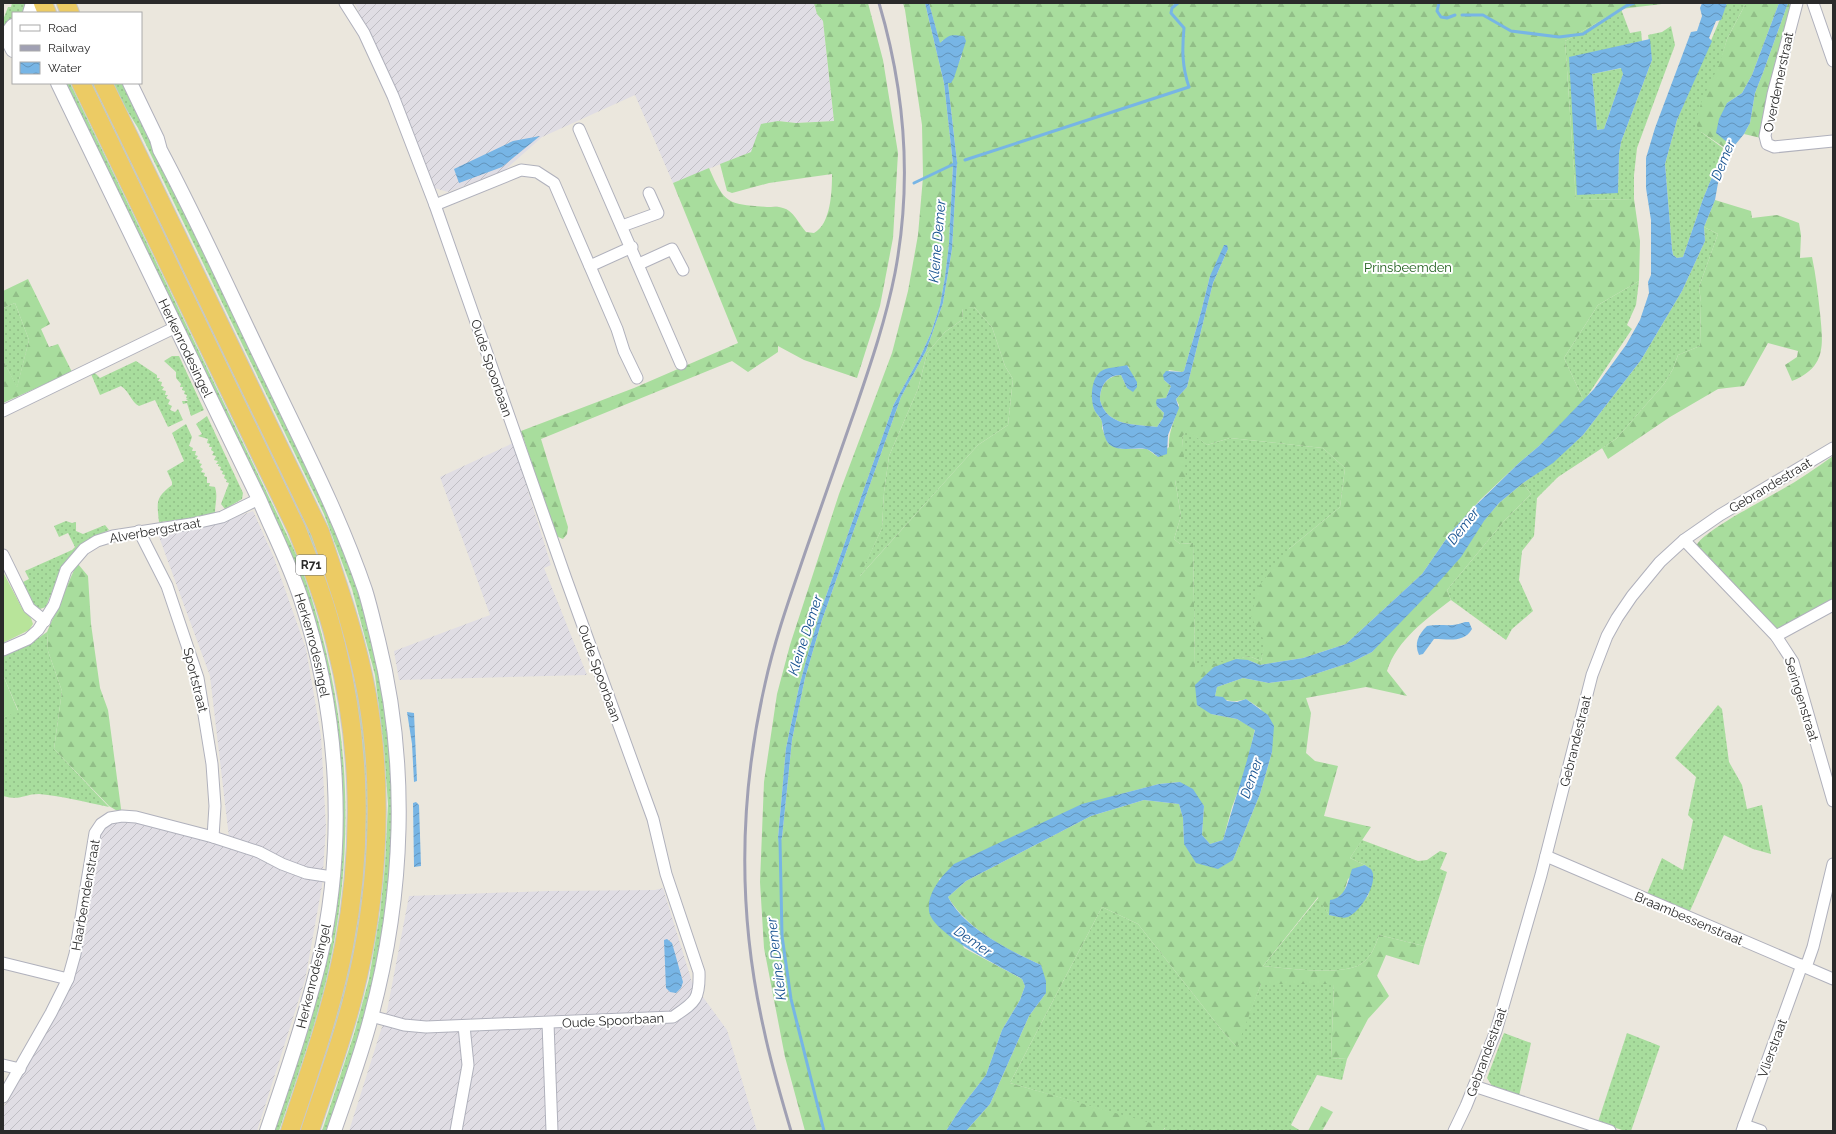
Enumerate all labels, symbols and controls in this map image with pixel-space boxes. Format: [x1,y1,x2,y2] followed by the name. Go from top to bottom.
[12,12,142,84] legend
[48,21,77,35] text: Road
[1761,30,1797,134] street label: Overdemerstraat
[48,41,91,55] text: Railway
[48,61,82,75] text: Water
[1708,137,1739,182] water label: Demer
[925,198,949,283] water label: Kleine Demer
[1364,260,1452,275] park label: Prinsbeemden
[155,296,216,400] street label: Herkenrodesingel
[468,317,515,419] street label: Oude Spoorbaan
[1726,455,1815,516] street label: Gebrandestraat
[1444,504,1483,547] water label: Demer
[108,515,203,546] street label: Alverbergstraat
[296,555,326,575] road number: R71
[291,591,333,699] street label: Herkenrodesingel
[785,592,826,677] water label: Kleine Demer
[575,623,624,724] street label: Oude Spoorbaan
[180,646,211,715] street label: Sportstraat
[1782,655,1822,744] street label: Seringenstraat
[1557,693,1594,788] street label: Gebrandestraat
[1237,755,1266,800] water label: Demer
[68,838,103,952] street label: Haarbemdenstraat
[1632,889,1746,948] street label: Braambessenstraat
[763,916,789,1001] water label: Kleine Demer
[293,922,334,1030] street label: Herkenrodesingel
[951,923,996,960] water label: Demer
[1463,1005,1510,1099] street label: Gebrandestraat
[562,1010,664,1031] street label: Oude Spoorbaan
[1755,1016,1790,1079] street label: Vlierstraat

